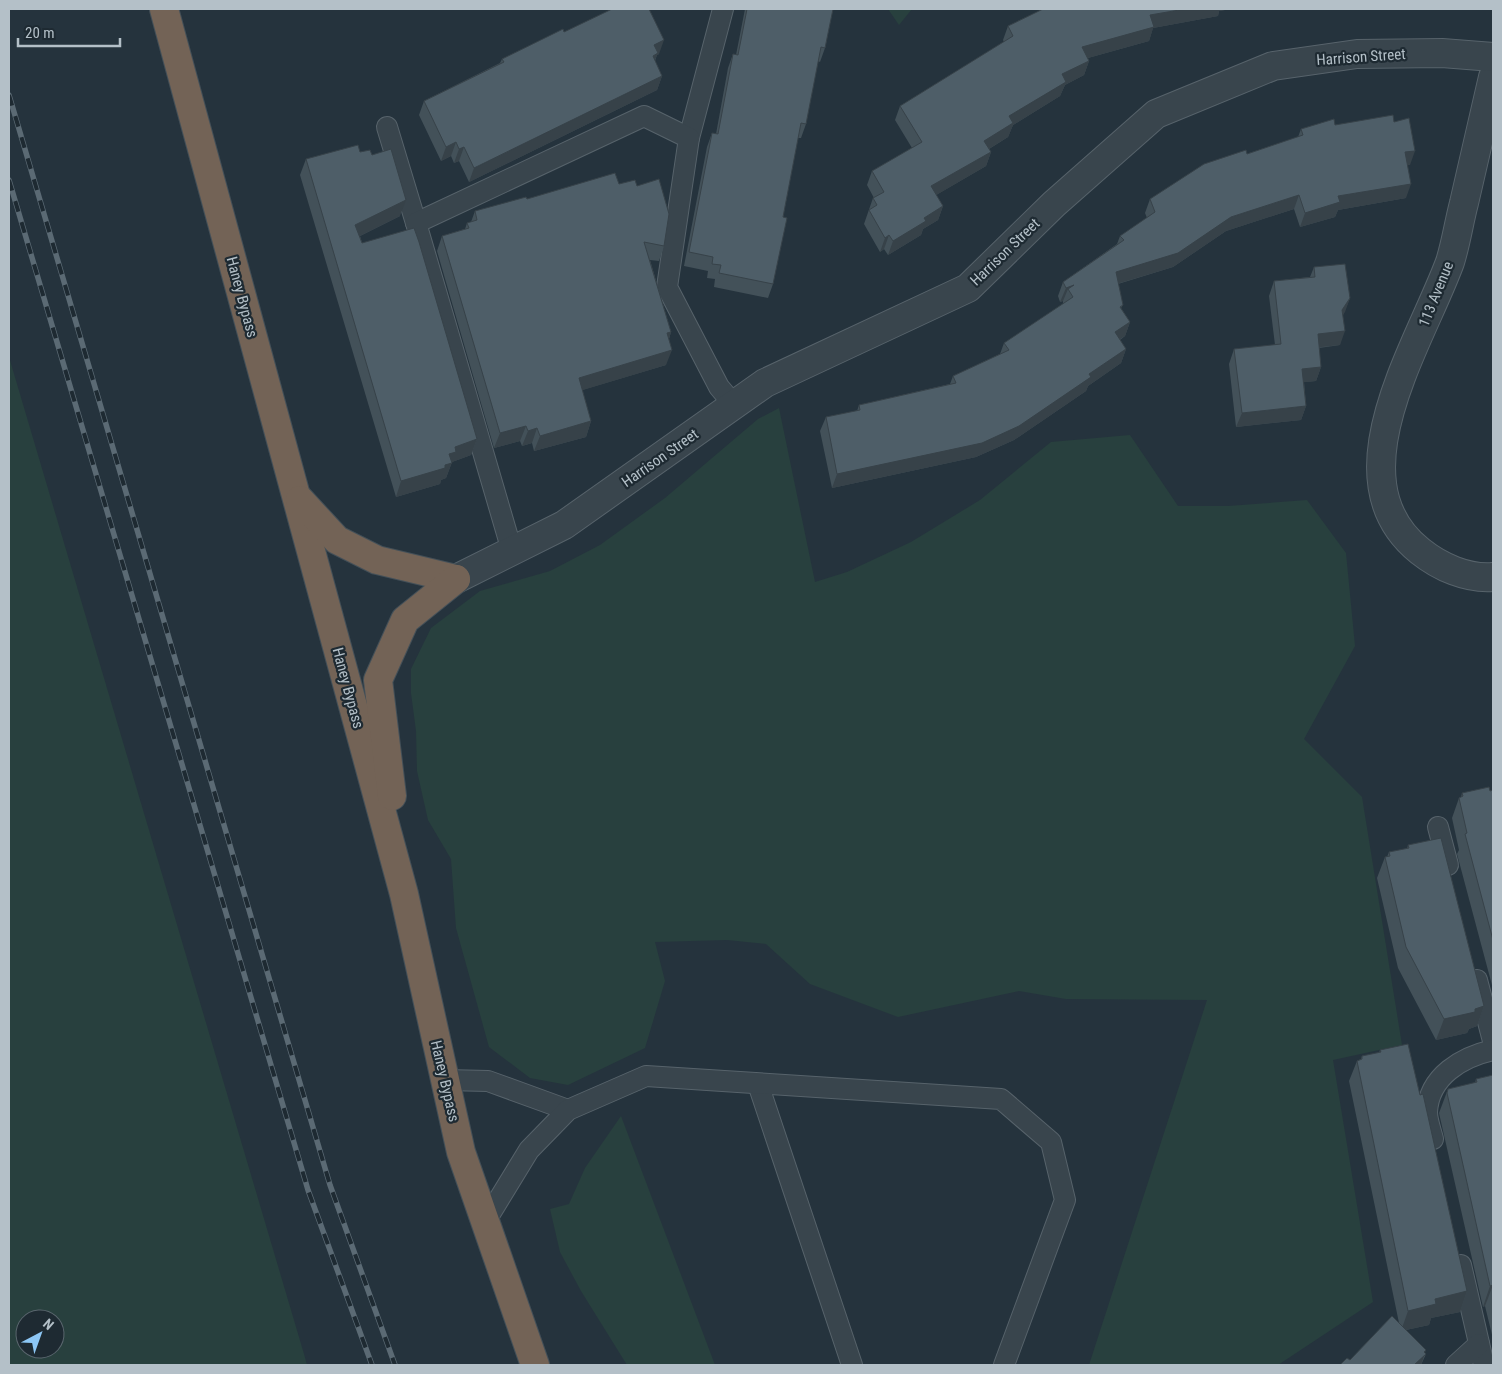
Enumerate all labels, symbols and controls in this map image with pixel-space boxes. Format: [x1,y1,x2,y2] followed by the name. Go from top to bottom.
[18,15,120,47] scale bar
[25,24,55,42] text: 20 m
[1316,45,1406,69] street label: Harrison Street
[967,215,1043,289] street label: Harrison Street
[223,255,261,340] street label: Haney Bypass
[1415,259,1457,329] street label: 113 Avenue
[618,425,702,491] street label: Harrison Street
[329,646,367,731] street label: Haney Bypass
[427,1038,463,1124] street label: Haney Bypass
[15,1309,65,1359] north arrow
[40,1315,57,1333] text: N

